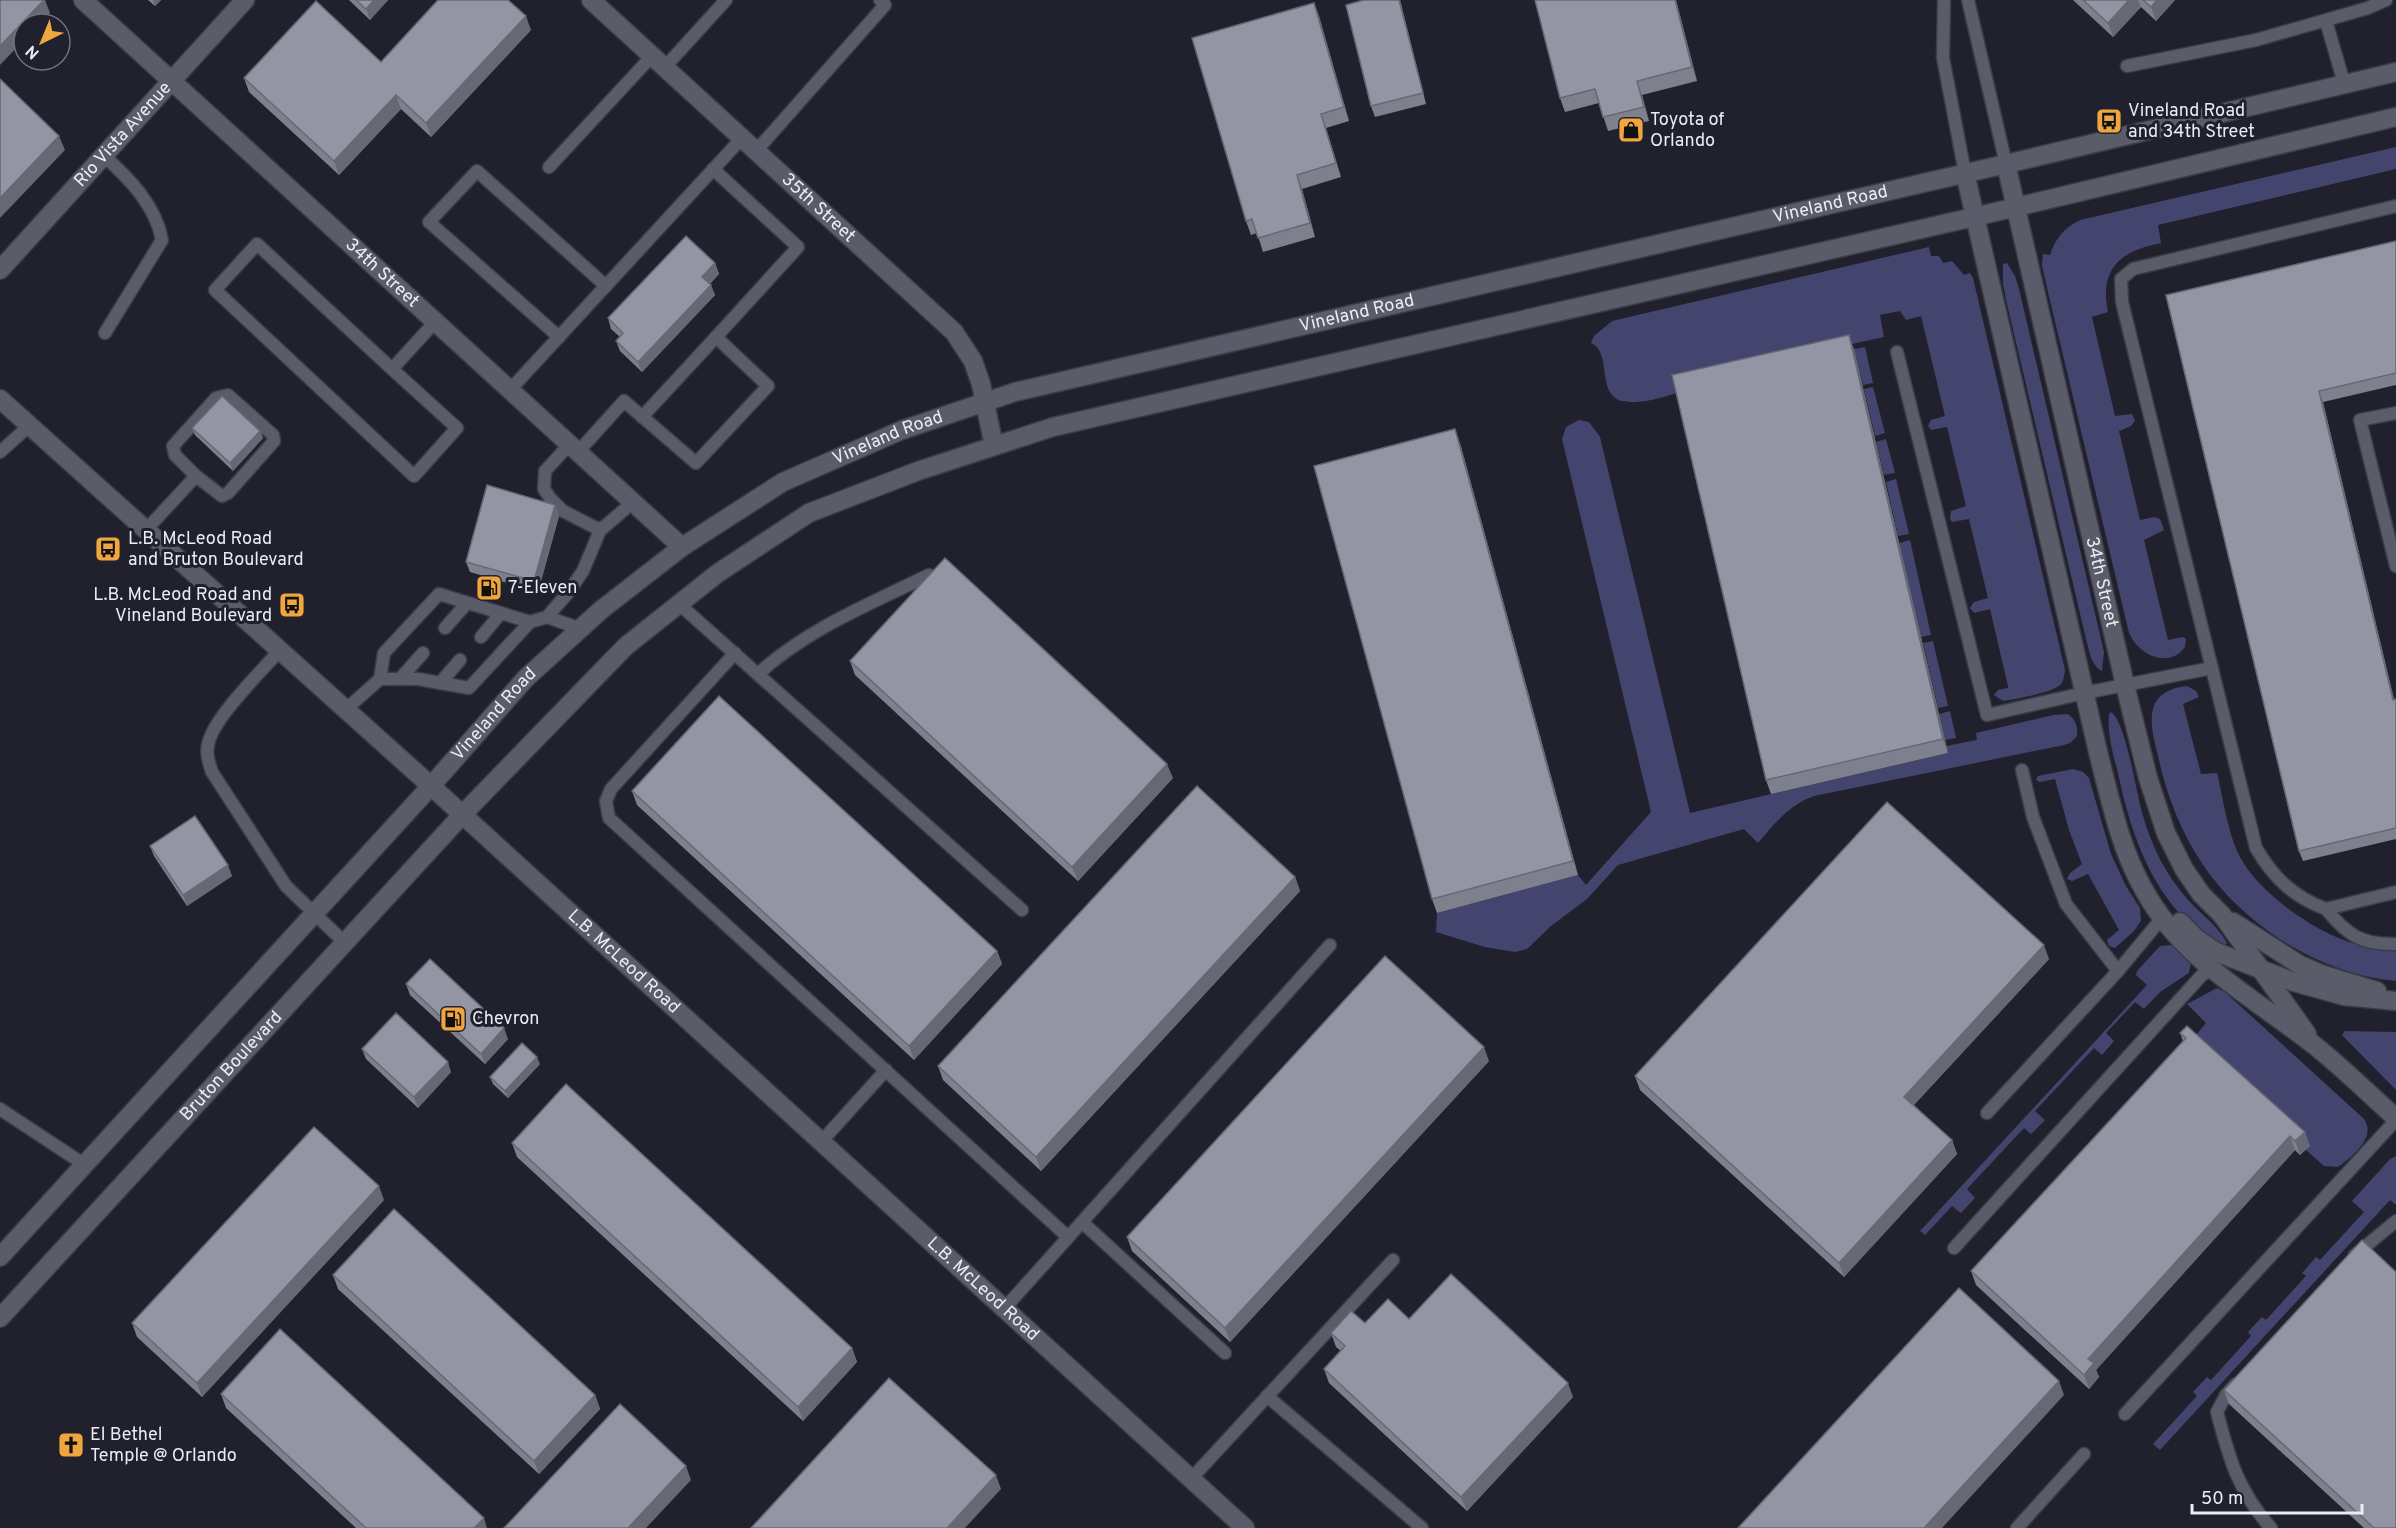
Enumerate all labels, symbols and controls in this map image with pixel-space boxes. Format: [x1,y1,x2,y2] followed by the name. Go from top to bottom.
[12,12,72,72] north arrow
[22,40,44,63] text: N
[69,77,177,192] street label: Rio Vista Avenue
[2128,100,2255,144] place label: Vineland Road and 34th Street
[2094,106,2124,136] bus stop icon: Vineland Road and 34th Street
[1650,109,1724,153] place label: Toyota of Orlando
[1616,115,1646,145] shop icon: Toyota of Orlando
[776,168,860,248] street label: 35th Street
[1771,180,1890,229] street label: Vineland Road
[340,233,424,313] street label: 34th Street
[1297,289,1416,338] street label: Vineland Road
[829,406,946,470] street label: Vineland Road
[128,528,304,572] place label: L.B. McLeod Road and Bruton Boulevard
[93,534,123,564] bus stop icon: L.B. McLeod Road and Bruton Boulevard
[2080,535,2123,630] street label: 34th Street
[474,573,504,603] fuel station icon: 7-Eleven
[508,577,577,600] place label: 7-Eleven
[93,584,272,628] place label: L.B. McLeod Road and Vineland Boulevard
[277,590,307,620] bus stop icon: L.B. McLeod Road and Vineland Boulevard
[447,663,541,766] street label: Vineland Road
[563,905,685,1019] street label: L.B. McLeod Road
[438,1004,468,1034] fuel station icon: Chevron
[175,1006,288,1126] street label: Bruton Boulevard
[472,1008,539,1031] place label: Chevron
[922,1232,1044,1346] street label: L.B. McLeod Road
[90,1424,237,1468] place label: El Bethel Temple @ Orlando
[56,1430,86,1460] church icon: El Bethel Temple @ Orlando
[2192,1477,2362,1515] scale bar
[2201,1488,2243,1511] text: 50 m

